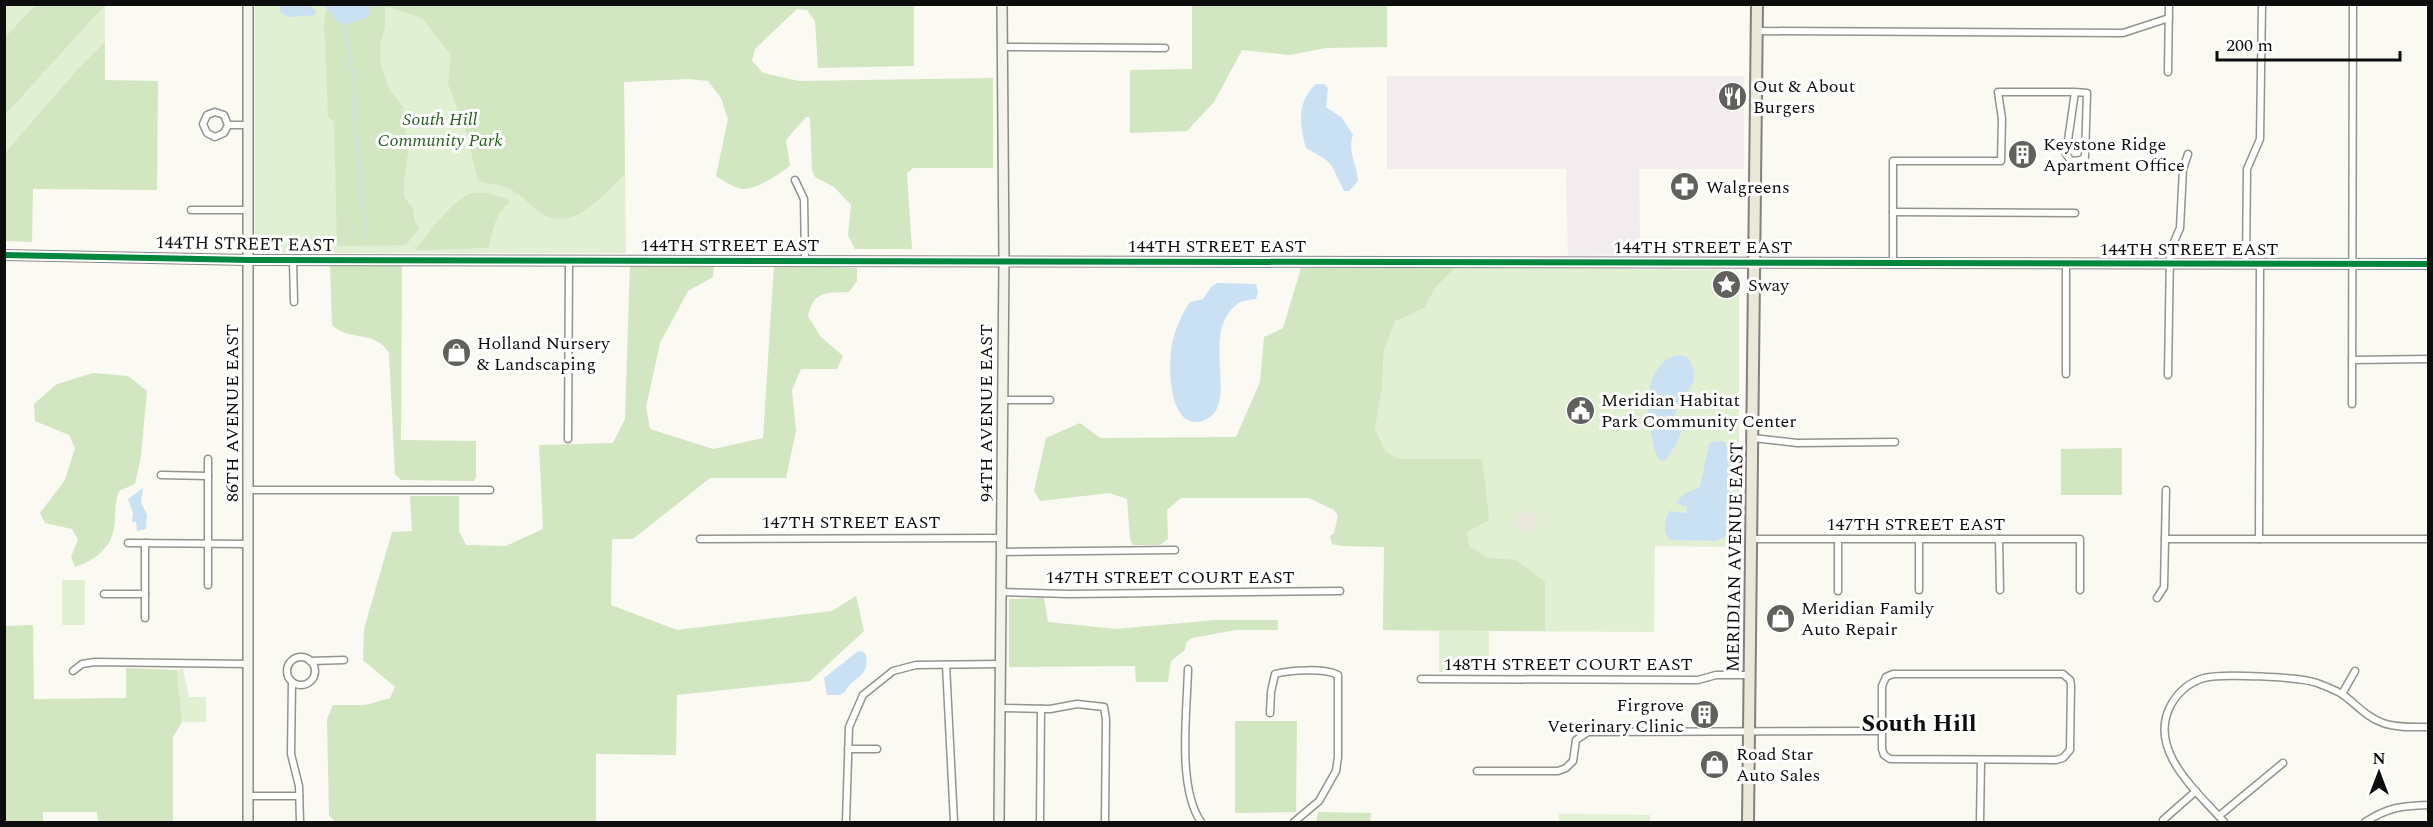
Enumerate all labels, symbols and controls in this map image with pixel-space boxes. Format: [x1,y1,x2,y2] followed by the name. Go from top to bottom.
[2217,24,2400,62] scale bar
[2226,32,2273,59] text: 200 m
[1753,73,1855,121] place label: Out & About Burgers
[1716,80,1748,112] restaurant icon: Out & About Burgers
[377,106,503,154] park label: South Hill Community Park
[2043,131,2185,179] place label: Keystone Ridge Apartment Office
[2006,138,2038,170] building icon: Keystone Ridge Apartment Office
[1669,171,1701,203] pharmacy icon: Walgreens
[1706,174,1790,201] place label: Walgreens
[155,229,335,259] street label: 144TH STREET EAST
[641,232,819,259] street label: 144TH STREET EAST
[1128,233,1306,260] street label: 144TH STREET EAST
[1614,234,1792,261] street label: 144TH STREET EAST
[2100,236,2278,263] street label: 144TH STREET EAST
[1711,269,1743,301] place icon: Sway
[1748,272,1790,299] place label: Sway
[219,324,246,502] street label: 86TH AVENUE EAST
[973,324,1000,502] street label: 94TH AVENUE EAST
[477,330,611,378] place label: Holland Nursery & Landscaping
[440,337,472,369] shop icon: Holland Nursery & Landscaping
[1601,387,1796,435] place label: Meridian Habitat Park Community Center
[1564,394,1596,426] public building icon: Meridian Habitat Park Community Center
[1719,442,1751,672] street label: MERIDIAN AVENUE EAST
[762,509,940,536] street label: 147TH STREET EAST
[1827,511,2005,538] street label: 147TH STREET EAST
[1045,564,1295,591] street label: 147TH STREET COURT EAST
[1801,595,1935,643] place label: Meridian Family Auto Repair
[1764,602,1796,634] shop icon: Meridian Family Auto Repair
[1443,651,1693,678] street label: 148TH STREET COURT EAST
[1547,692,1684,740] place label: Firgrove Veterinary Clinic
[1689,699,1721,731] building icon: Firgrove Veterinary Clinic
[1861,706,1977,742] district label: South Hill
[1736,741,1820,789] place label: Road Star Auto Sales
[2349,743,2409,803] north arrow
[2372,747,2386,771] text: N
[1699,748,1731,780] shop icon: Road Star Auto Sales

